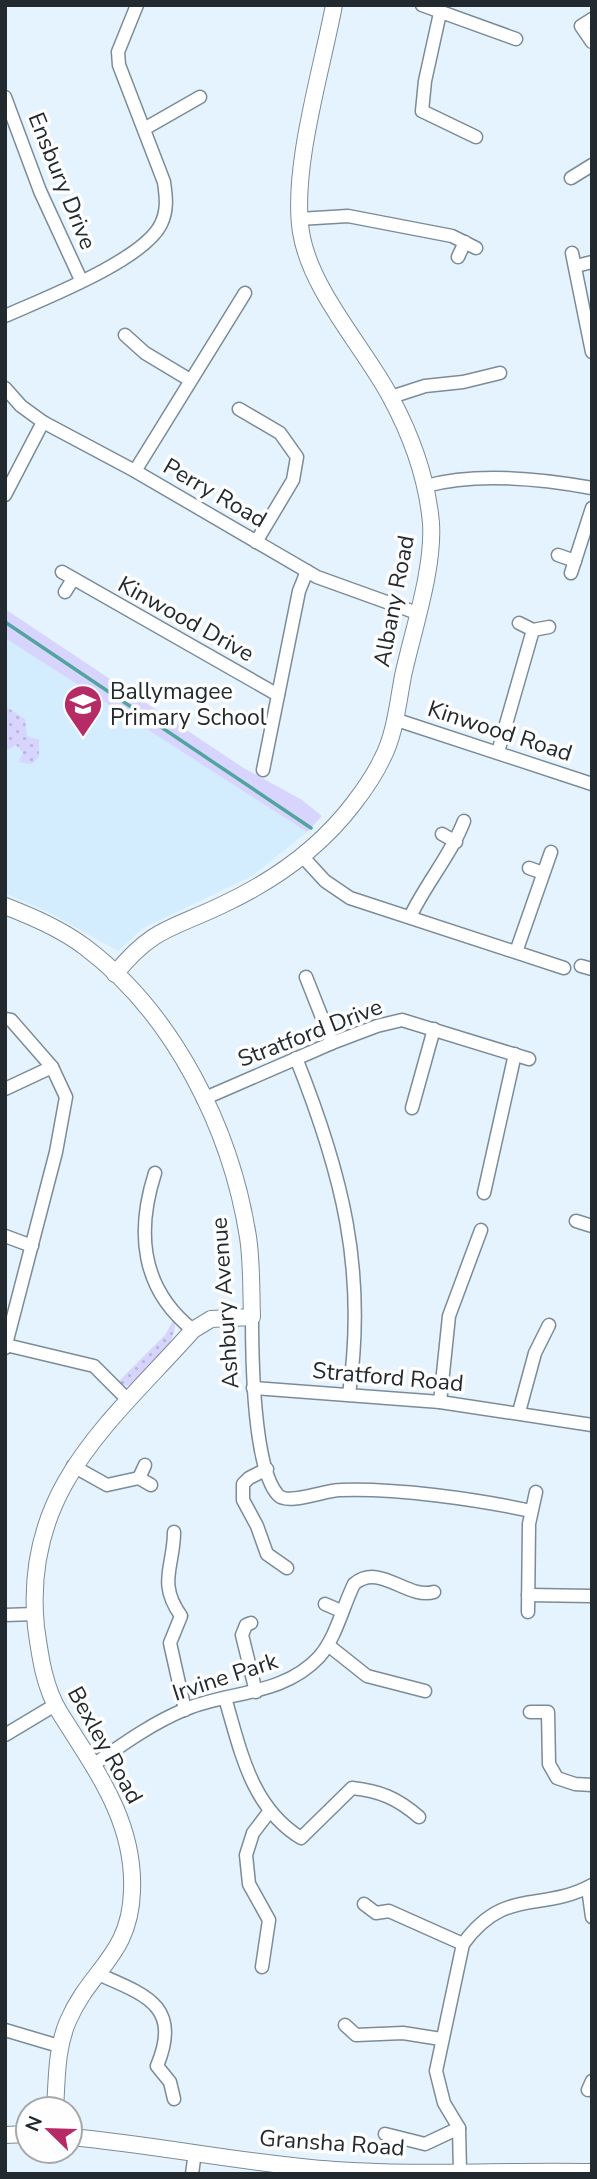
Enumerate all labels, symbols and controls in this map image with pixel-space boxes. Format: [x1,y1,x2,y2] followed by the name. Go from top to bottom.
[20,108,104,254] street label: Ensbury Drive
[158,451,272,535] street label: Perry Road
[366,533,422,669] street label: Albany Road
[112,569,260,669] street label: Kinwood Drive
[110,676,267,733] place label: Ballymagee Primary School
[62,683,104,738] school or university icon: Ballymagee Primary School
[424,693,576,769] street label: Kinwood Road
[233,991,387,1075] street label: Stratford Drive
[204,1216,246,1390] street label: Ashbury Avenue
[311,1355,465,1399] street label: Stratford Road
[168,1645,282,1709] street label: Irvine Park
[60,1681,150,1809] street label: Bexley Road
[14,2095,84,2165] north arrow
[20,2112,49,2135] text: N
[258,2122,406,2164] street label: Gransha Road

